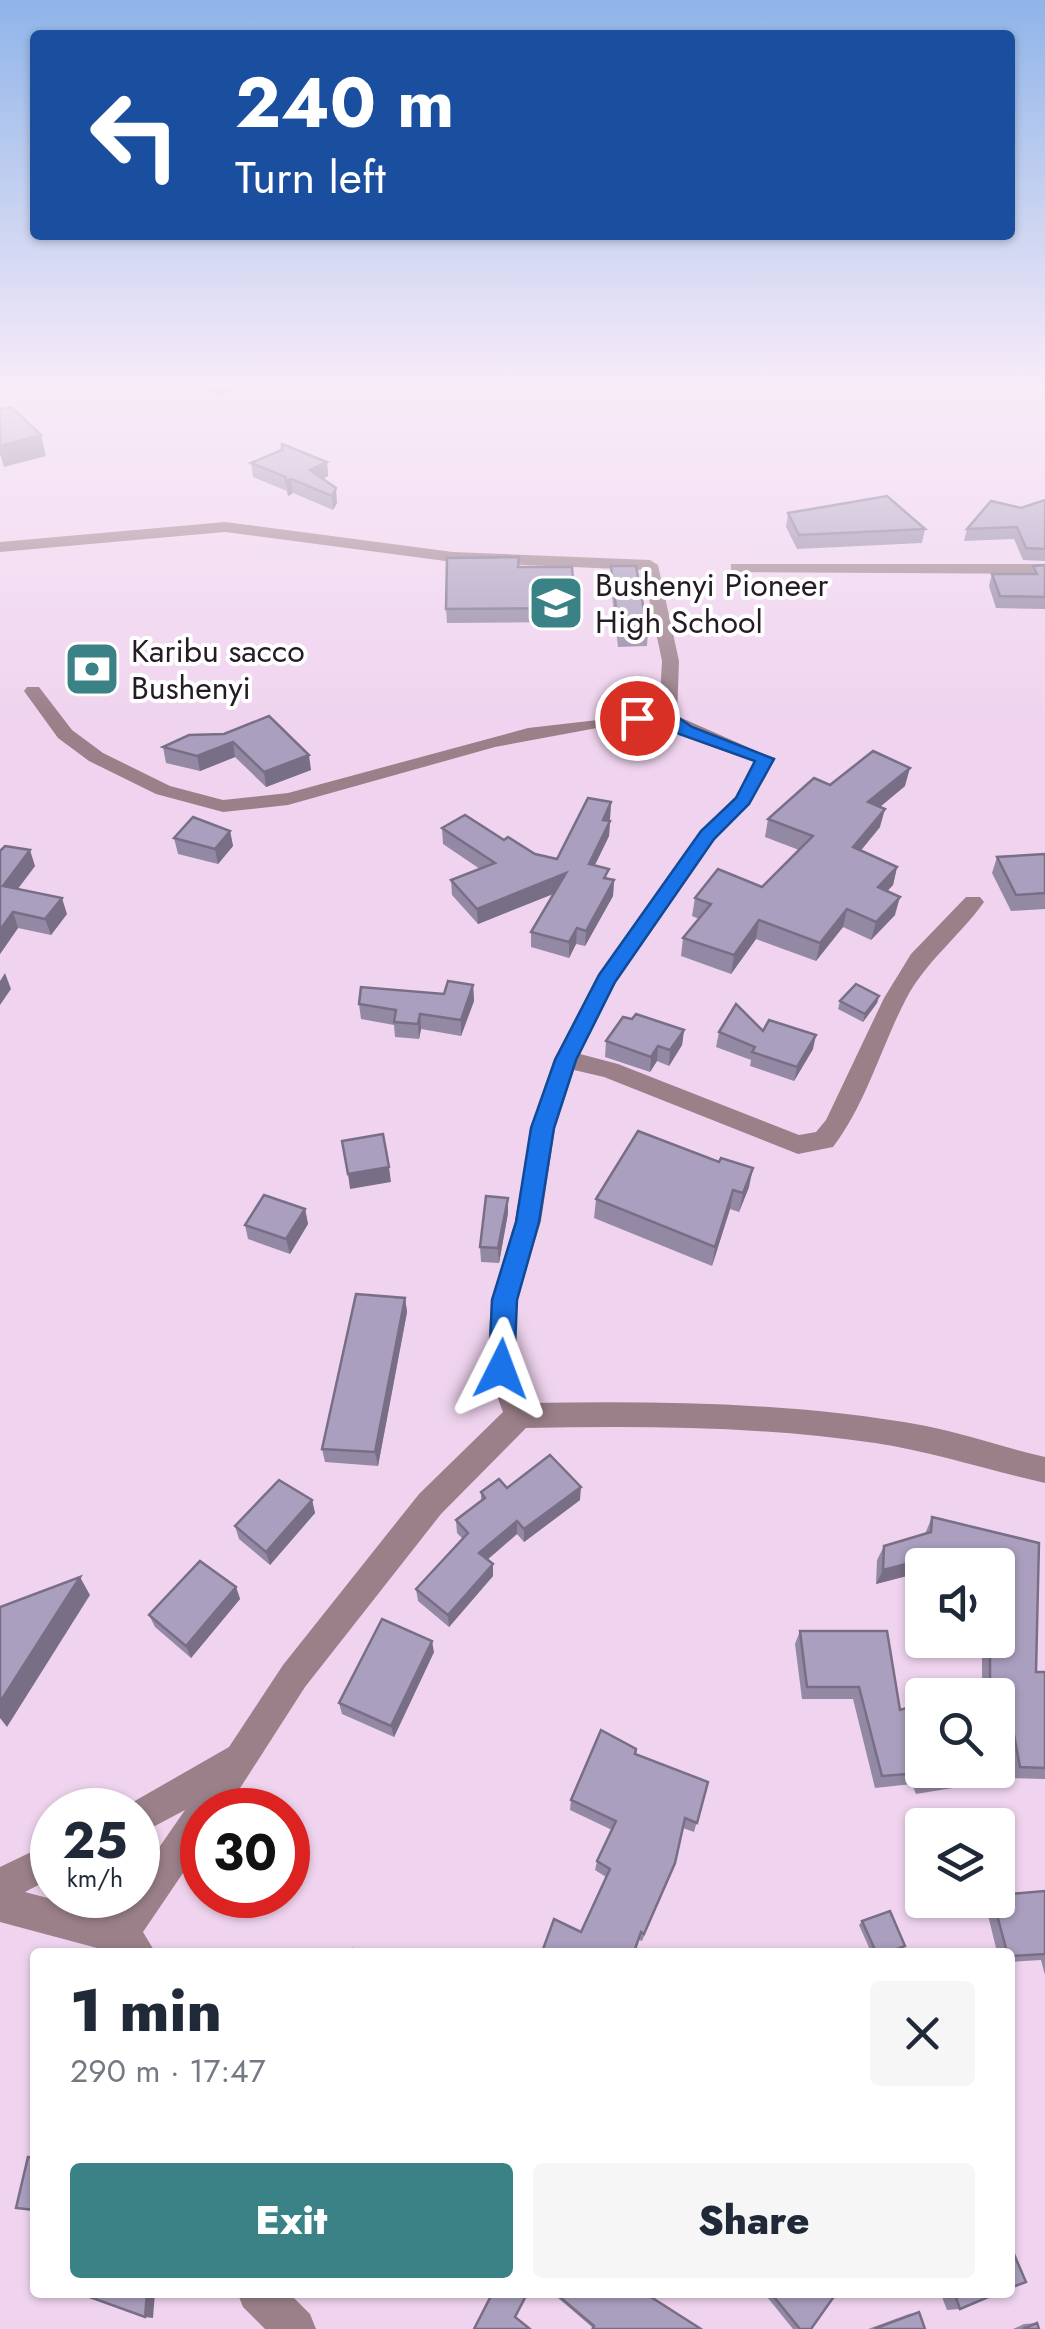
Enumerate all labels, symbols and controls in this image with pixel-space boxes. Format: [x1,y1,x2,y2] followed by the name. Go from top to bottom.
[235,52,455,153] text: 240 m
[70,70,200,200] icon: left
[235,145,386,210] text: Turn left
[595,562,829,645] place label: Bushenyi Pioneer High School
[526,573,586,633] school or university icon: Bushenyi Pioneer High School
[131,628,305,711] place label: Karibu sacco Bushenyi
[62,639,122,699] bank icon: Karibu sacco Bushenyi
[595,676,680,761] pin
[610,691,665,746] icon: arrive
[449,1317,553,1421] position arrow
[905,1548,1015,1918] map controls
[905,1548,1015,1658] button: sound
[905,1678,1015,1788] button: search
[180,1788,310,1918] speed limit sign: 30
[62,1804,128,1877] text: 25
[905,1808,1015,1918] button: layers
[67,1860,123,1896] text: km/h
[70,1967,222,2054] text: 1 min
[870,1981,975,2086] button: close
[70,2048,265,2094] text: 290 m · 17:47
[70,2163,513,2278] button: Exit
[533,2163,975,2278] button: Share

